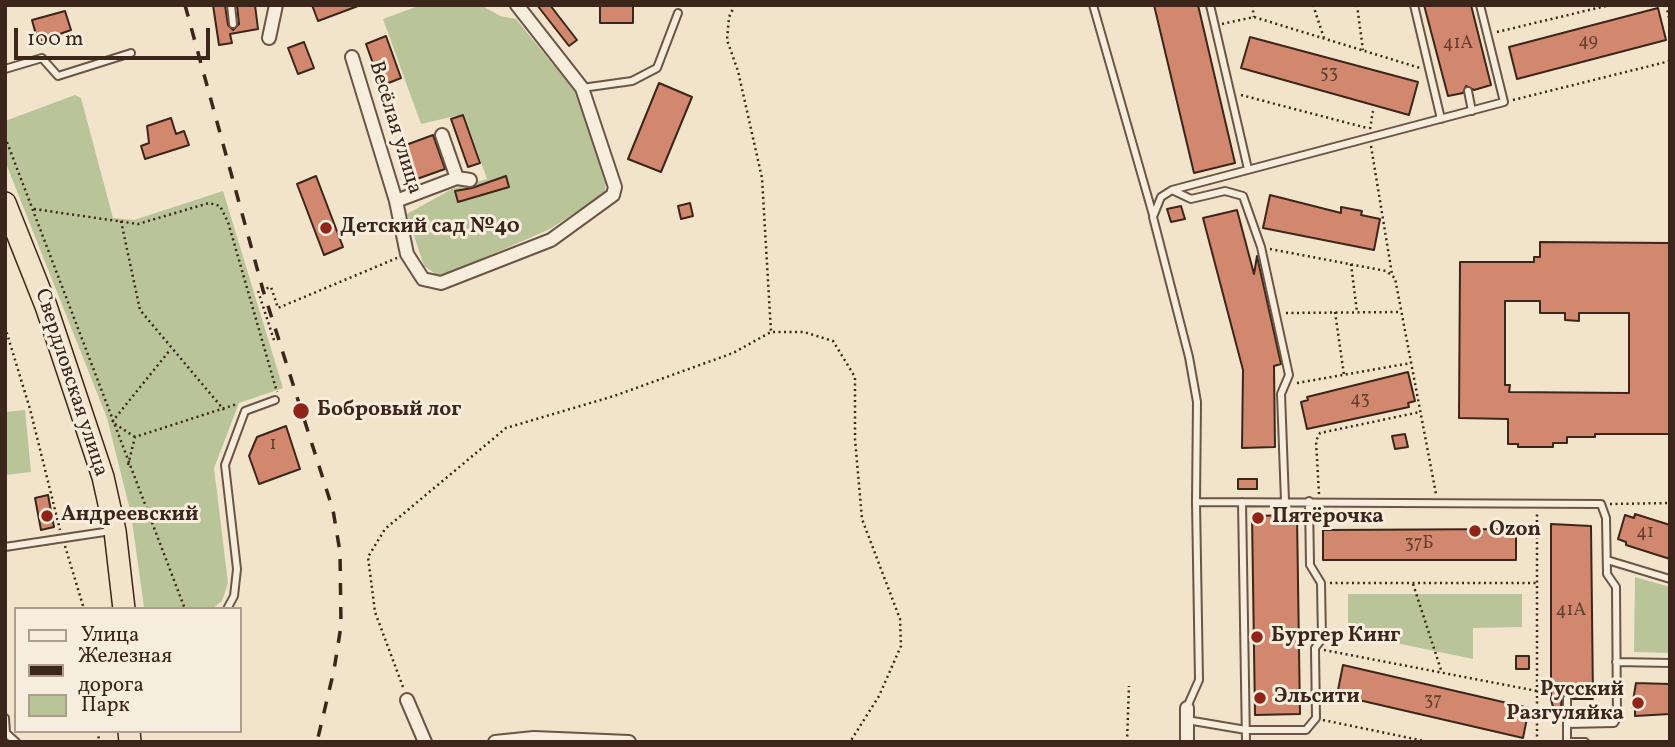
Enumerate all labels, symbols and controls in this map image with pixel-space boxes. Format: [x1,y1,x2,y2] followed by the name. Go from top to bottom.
[18,14,214,58] scale bar
[27,25,84,54] text: 100 m
[1578,32,1598,54] house number: 49
[1443,34,1473,56] house number: 41А
[362,58,426,198] street label: Весёлая улица
[1320,64,1338,86] house number: 53
[340,215,520,241] place label: Детский сад №40
[318,220,334,236] marker: Детский сад №40
[28,286,112,480] street label: Свердловская улица
[1350,390,1370,412] house number: 43
[317,398,461,424] place label: Бобровый лог
[291,401,311,421] marker: Бобровый лог
[270,435,276,457] house number: 1
[61,503,199,529] place label: Андреевский
[1272,505,1384,531] place label: Пятёрочка
[39,508,55,524] marker: Андреевский
[1250,510,1266,526] marker: Пятёрочка
[1489,518,1541,544] place label: Ozon
[1467,523,1483,539] marker: Ozon
[1636,523,1654,545] house number: 41
[1404,534,1434,556] house number: 37Б
[1556,601,1586,623] house number: 41А
[14,607,242,733] legend
[81,621,139,650] text: Улица
[1271,624,1400,650] place label: Бургер Кинг
[1249,629,1265,645] marker: Бургер Кинг
[78,642,172,700] text: Железная дорога
[1506,678,1624,728] place label: Русский Разгуляйка
[1274,685,1360,711] place label: Эльсити
[1252,690,1268,706] marker: Эльсити
[81,691,130,720] text: Парк
[1424,691,1442,713] house number: 37
[1630,695,1646,711] marker: Русский Разгуляйка

